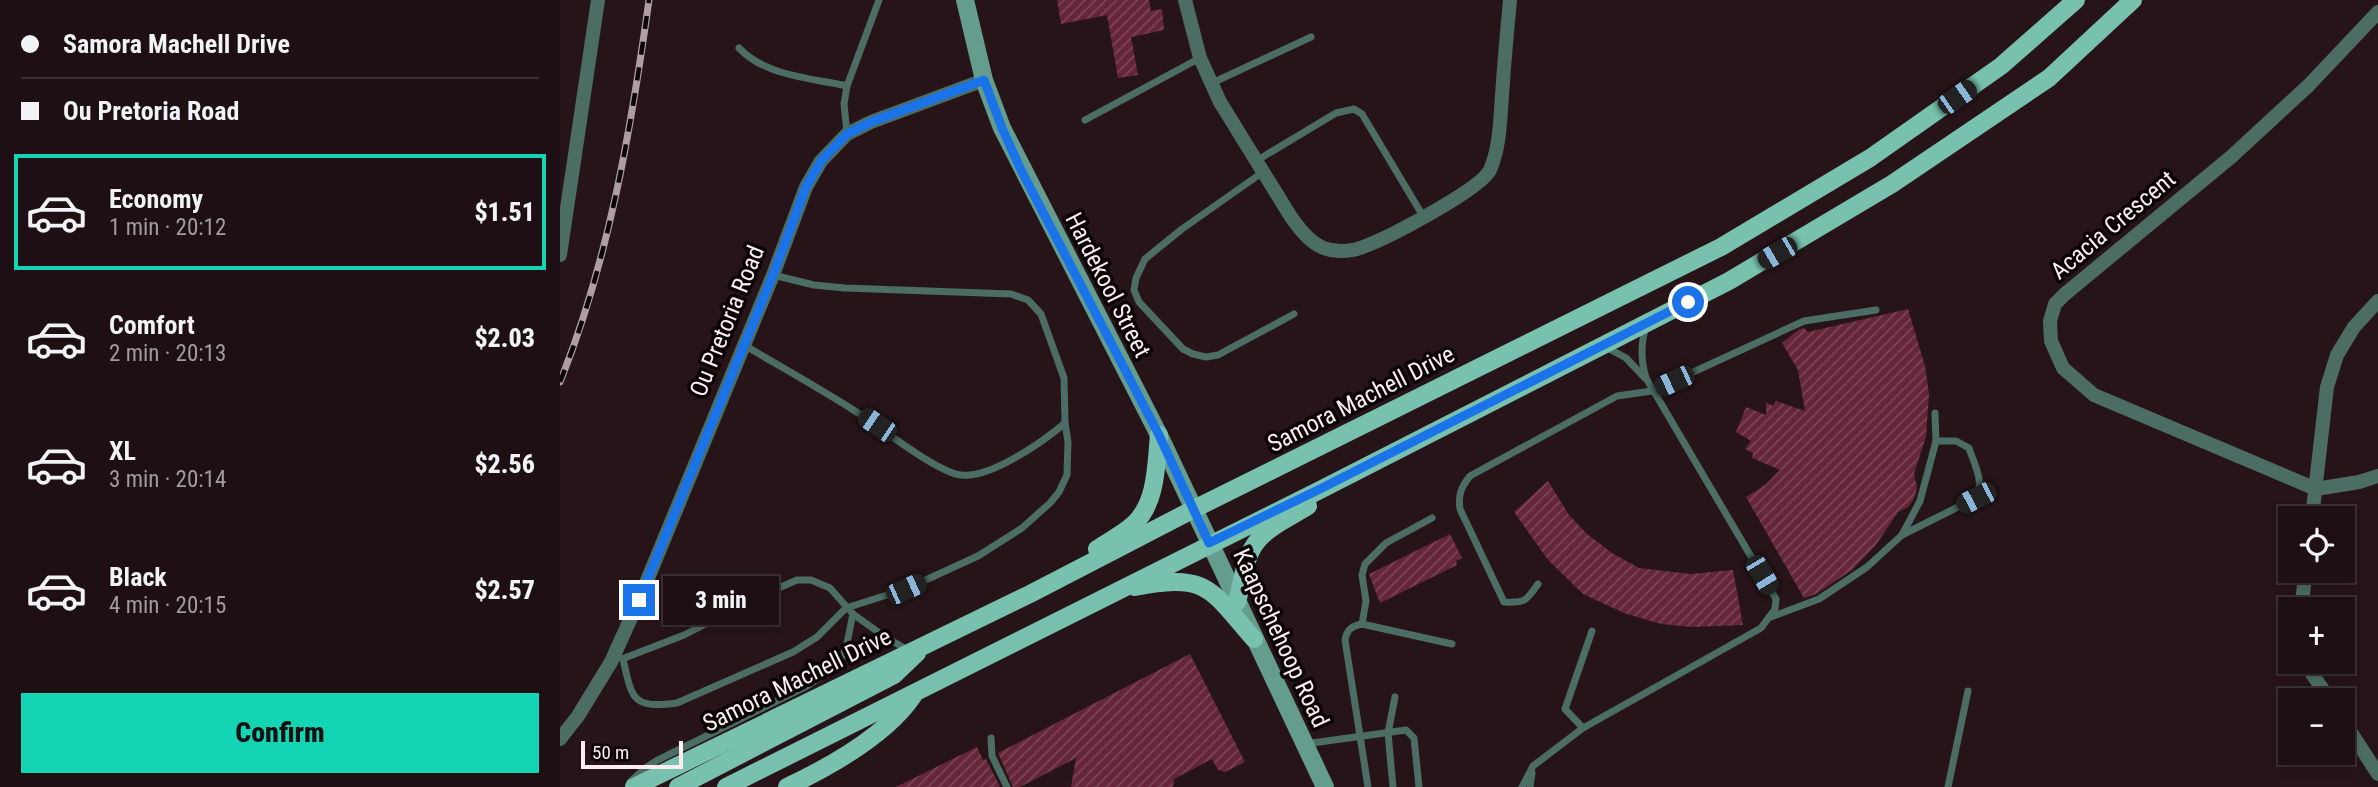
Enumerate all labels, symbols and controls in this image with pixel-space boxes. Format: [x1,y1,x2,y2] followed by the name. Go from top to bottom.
[63,29,290,59] text: Samora Machell Drive
[1934,76,1981,118] car
[63,96,239,126] text: Ou Pretoria Road
[2045,165,2181,285] street label: Acacia Crescent
[25,181,88,244] icon: car
[109,184,203,214] text: Economy
[474,197,535,227] text: $1.51
[1059,208,1157,362] street label: Hardekool Street
[109,214,226,241] text: 1 min · 20:12
[1754,233,1801,273] car
[684,242,770,400] street label: Ou Pretoria Road
[1672,286,1704,318] route start
[25,307,88,370] icon: car
[109,310,195,340] text: Comfort
[474,323,535,353] text: $2.03
[109,340,226,367] text: 2 min · 20:13
[1263,340,1459,458] street label: Samora Machell Drive
[1651,363,1698,399] car
[854,405,901,445] car
[25,433,88,496] icon: car
[109,436,136,466] text: XL
[474,449,535,479] text: $2.56
[109,466,226,493] text: 3 min · 20:14
[1953,479,2000,517] car
[2278,506,2355,765] map controls
[2278,506,2355,583] button: locate
[1227,544,1335,732] street label: Kaapschehoop Road
[1743,552,1782,598] car
[25,559,88,622] icon: car
[109,562,167,592] text: Black
[883,571,930,607] car
[474,575,535,605] text: $2.57
[664,576,779,624] callout: 3 min
[623,584,655,616] route end
[695,587,747,614] text: 3 min
[109,592,226,619] text: 4 min · 20:15
[2278,597,2355,674] button: +
[698,622,896,738] street label: Samora Machell Drive
[2278,688,2355,765] button: −
[21,693,539,773] button: Confirm
[581,738,682,770] scale bar
[592,741,629,764] text: 50 m

